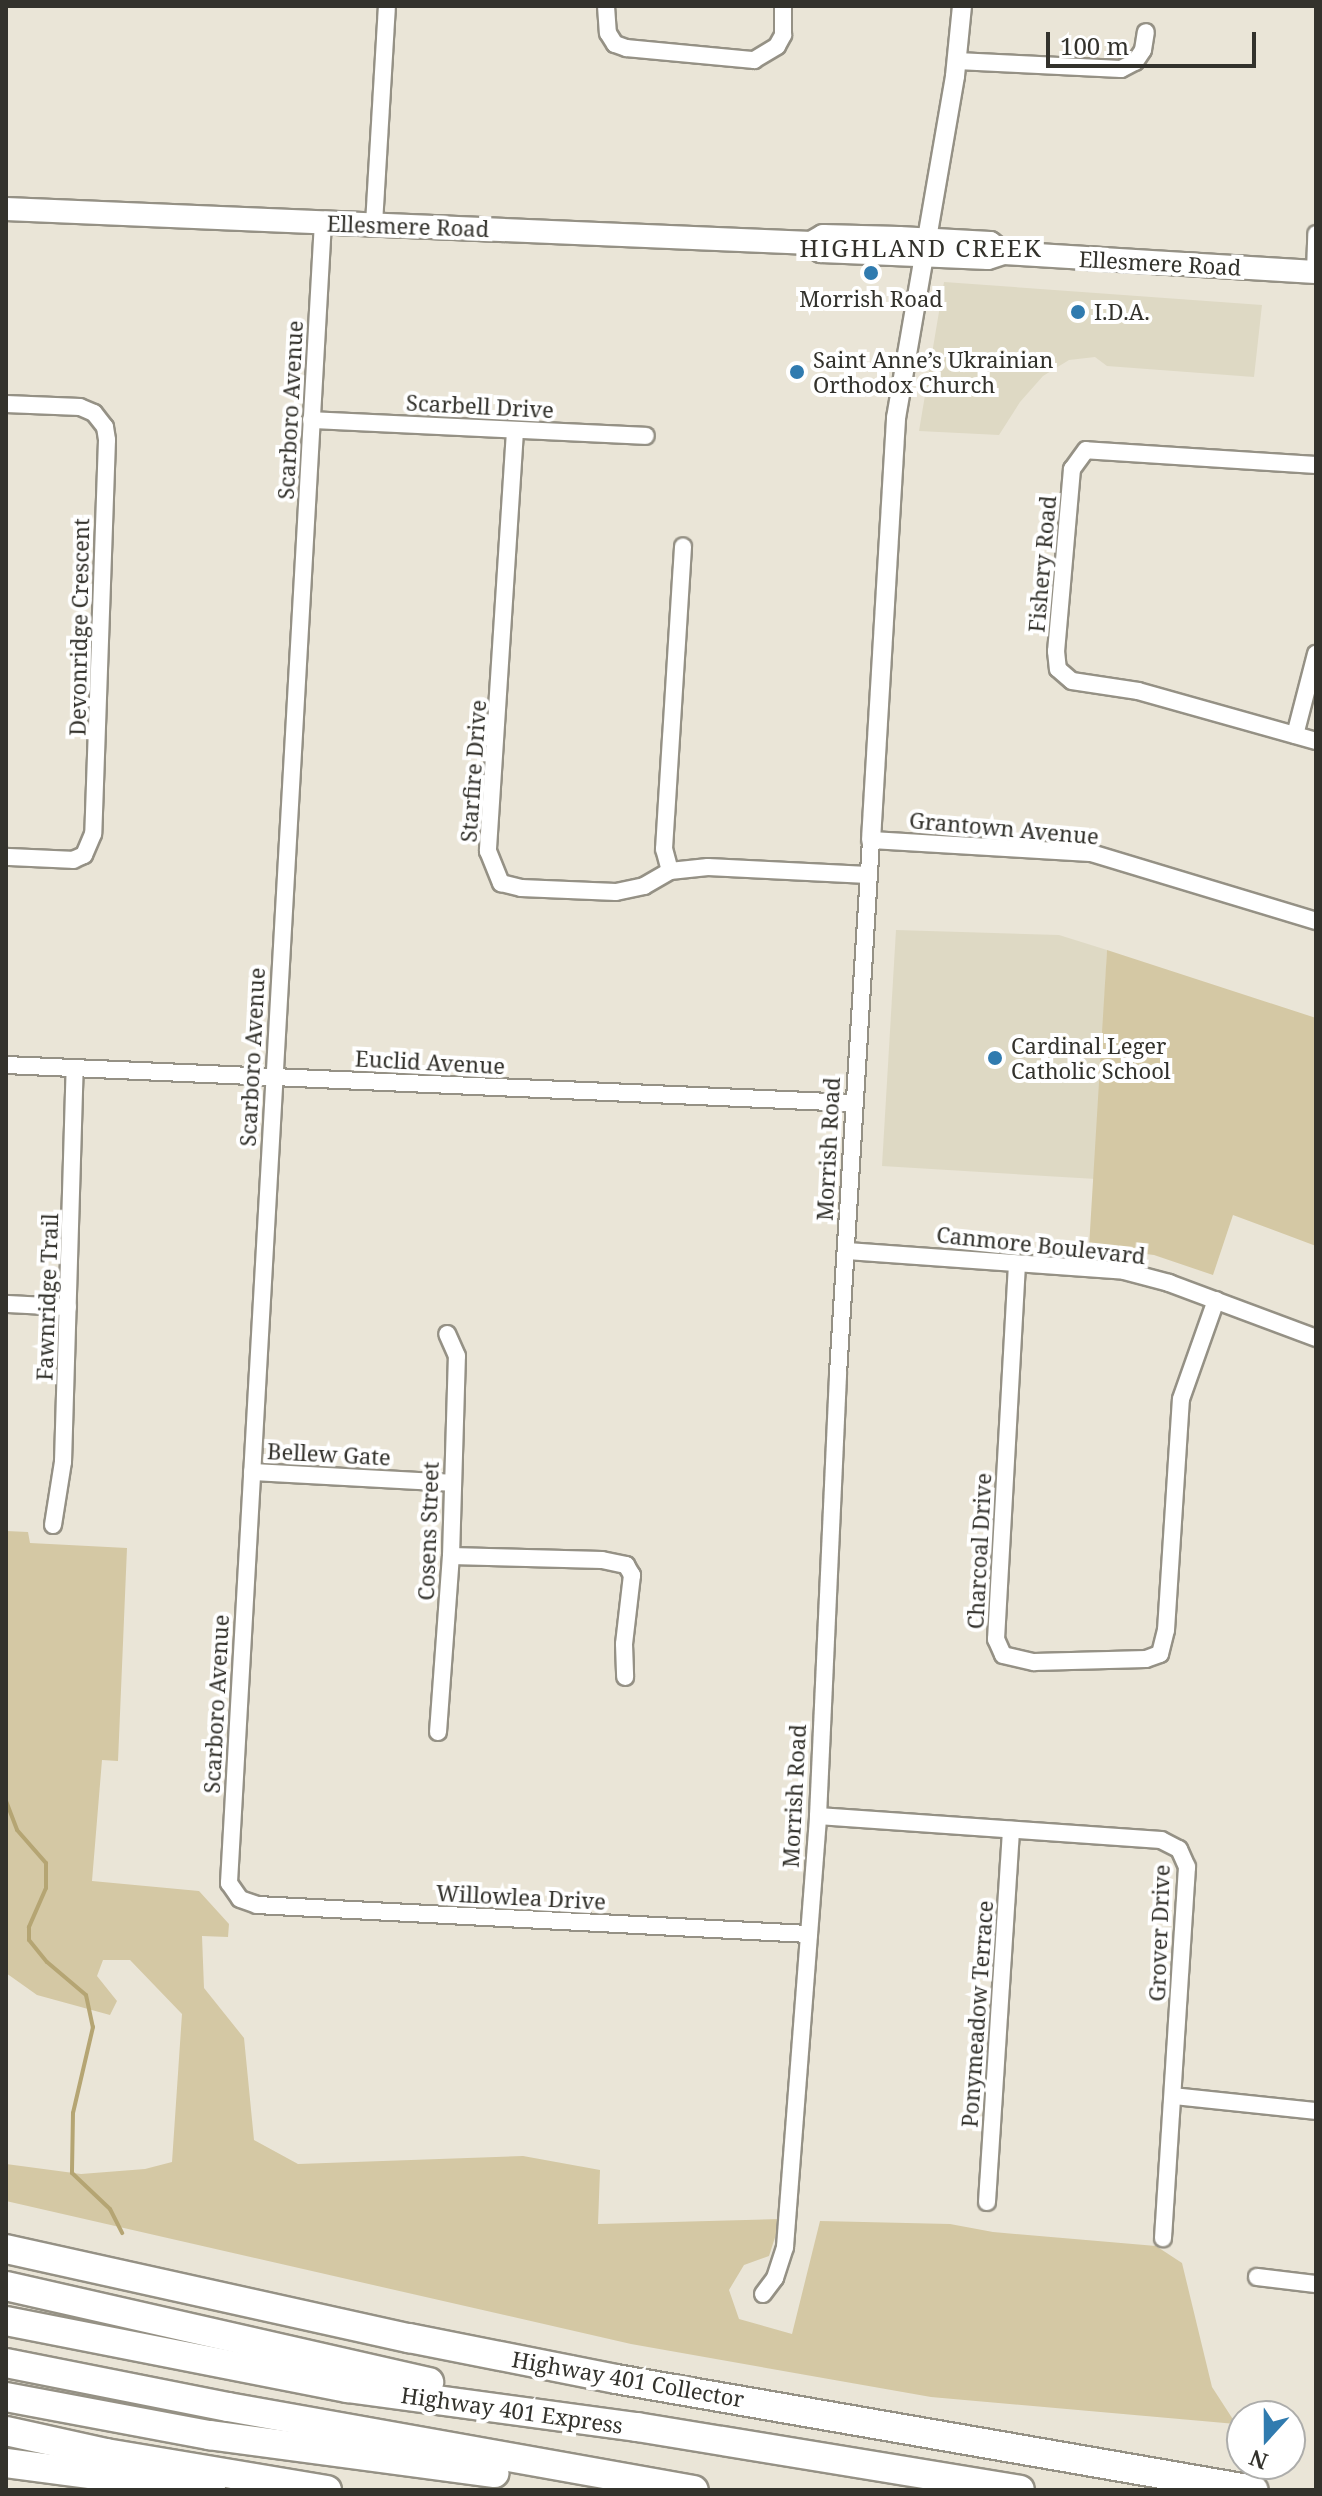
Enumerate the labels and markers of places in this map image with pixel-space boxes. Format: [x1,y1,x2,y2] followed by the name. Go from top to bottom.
[862,264,880,282] marker: Morrish Road
[799,286,943,312] place label: Morrish Road
[1094,299,1150,325] place label: I.D.A.
[1069,303,1087,321] marker: I.D.A.
[813,346,1054,398] place label: Saint Anne’s Ukrainian Orthodox Church
[788,363,806,381] marker: Saint Anne’s Ukrainian Orthodox Church
[1011,1032,1171,1084] place label: Cardinal Leger Catholic School
[986,1049,1004,1067] marker: Cardinal Leger Catholic School

